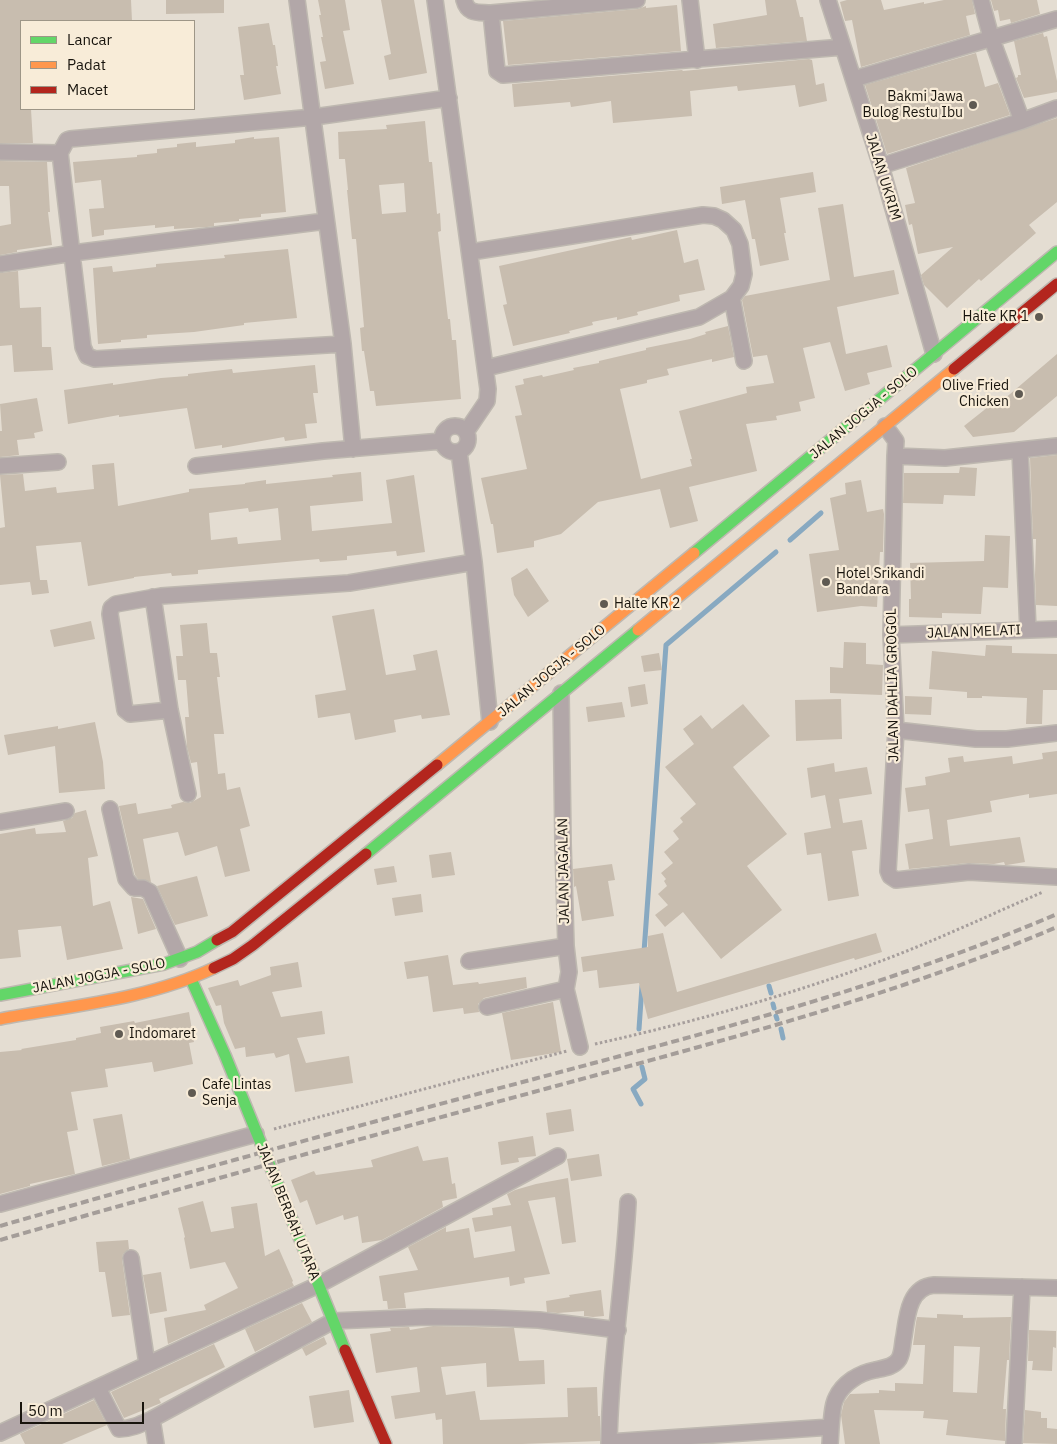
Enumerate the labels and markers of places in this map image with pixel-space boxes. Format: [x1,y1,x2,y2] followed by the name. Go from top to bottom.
[863,89,963,121] place label: Bakmi Jawa Bulog Restu Ibu
[967,99,979,111] marker: Bakmi Jawa Bulog Restu Ibu
[963,309,1029,325] place label: Halte KR 1
[1033,311,1045,323] marker: Halte KR 1
[942,378,1009,411] place label: Olive Fried Chicken
[1013,388,1025,400] marker: Olive Fried Chicken
[836,566,925,598] place label: Hotel Srikandi Bandara
[820,576,832,588] marker: Hotel Srikandi Bandara
[614,596,680,612] place label: Halte KR 2
[598,598,610,610] marker: Halte KR 2
[129,1026,196,1042] place label: Indomaret
[113,1028,125,1040] marker: Indomaret
[202,1077,271,1110] place label: Cafe Lintas Senja
[186,1087,198,1099] marker: Cafe Lintas Senja

